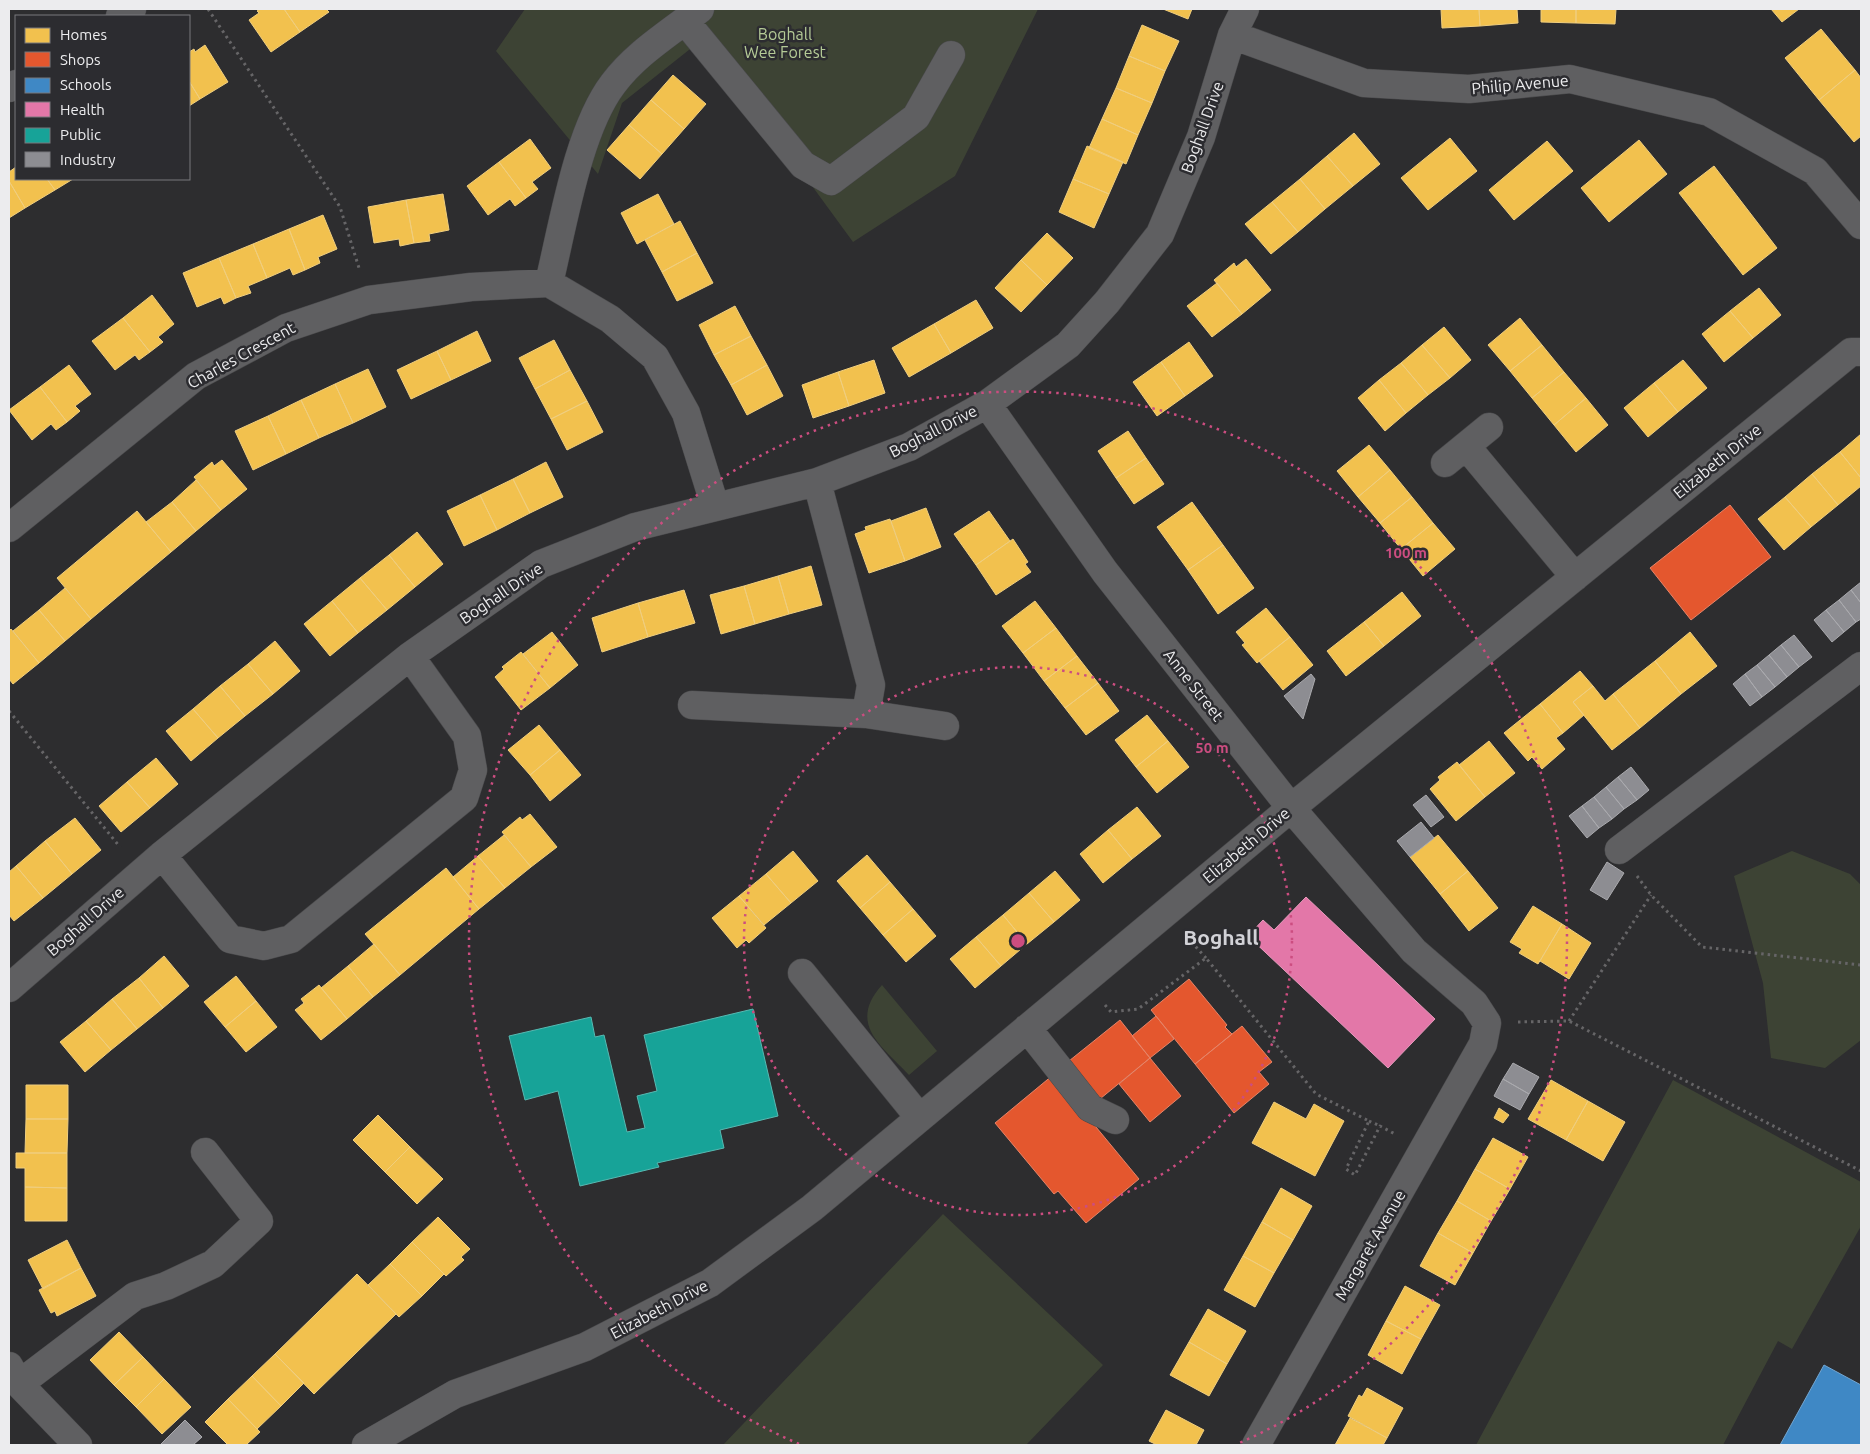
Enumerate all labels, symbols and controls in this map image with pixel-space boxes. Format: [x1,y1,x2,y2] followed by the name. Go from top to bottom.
[15,15,190,180] legend
[744,25,827,61] park label: Boghall Wee Forest
[60,26,107,43] text: Homes
[60,51,101,68] text: Shops
[1471,71,1569,97] street label: Philip Avenue
[60,76,111,93] text: Schools
[1177,79,1227,175] street label: Boghall Drive
[60,101,105,118] text: Health
[60,126,101,143] text: Public
[60,151,115,168] text: Industry
[184,318,299,392] street label: Charles Crescent
[886,401,980,461] street label: Boghall Drive
[1669,420,1765,502] street label: Elizabeth Drive
[1385,544,1427,561] text: 100 m
[456,559,546,627] street label: Boghall Drive
[1160,646,1228,725] street label: Anne Street
[1195,739,1229,756] text: 50 m
[1199,803,1293,887] street label: Elizabeth Drive
[43,883,127,959] street label: Boghall Drive
[1183,925,1259,949] district label: Boghall
[1009,932,1027,950] centre of rings
[1331,1187,1409,1303] street label: Margaret Avenue
[607,1276,711,1342] street label: Elizabeth Drive

